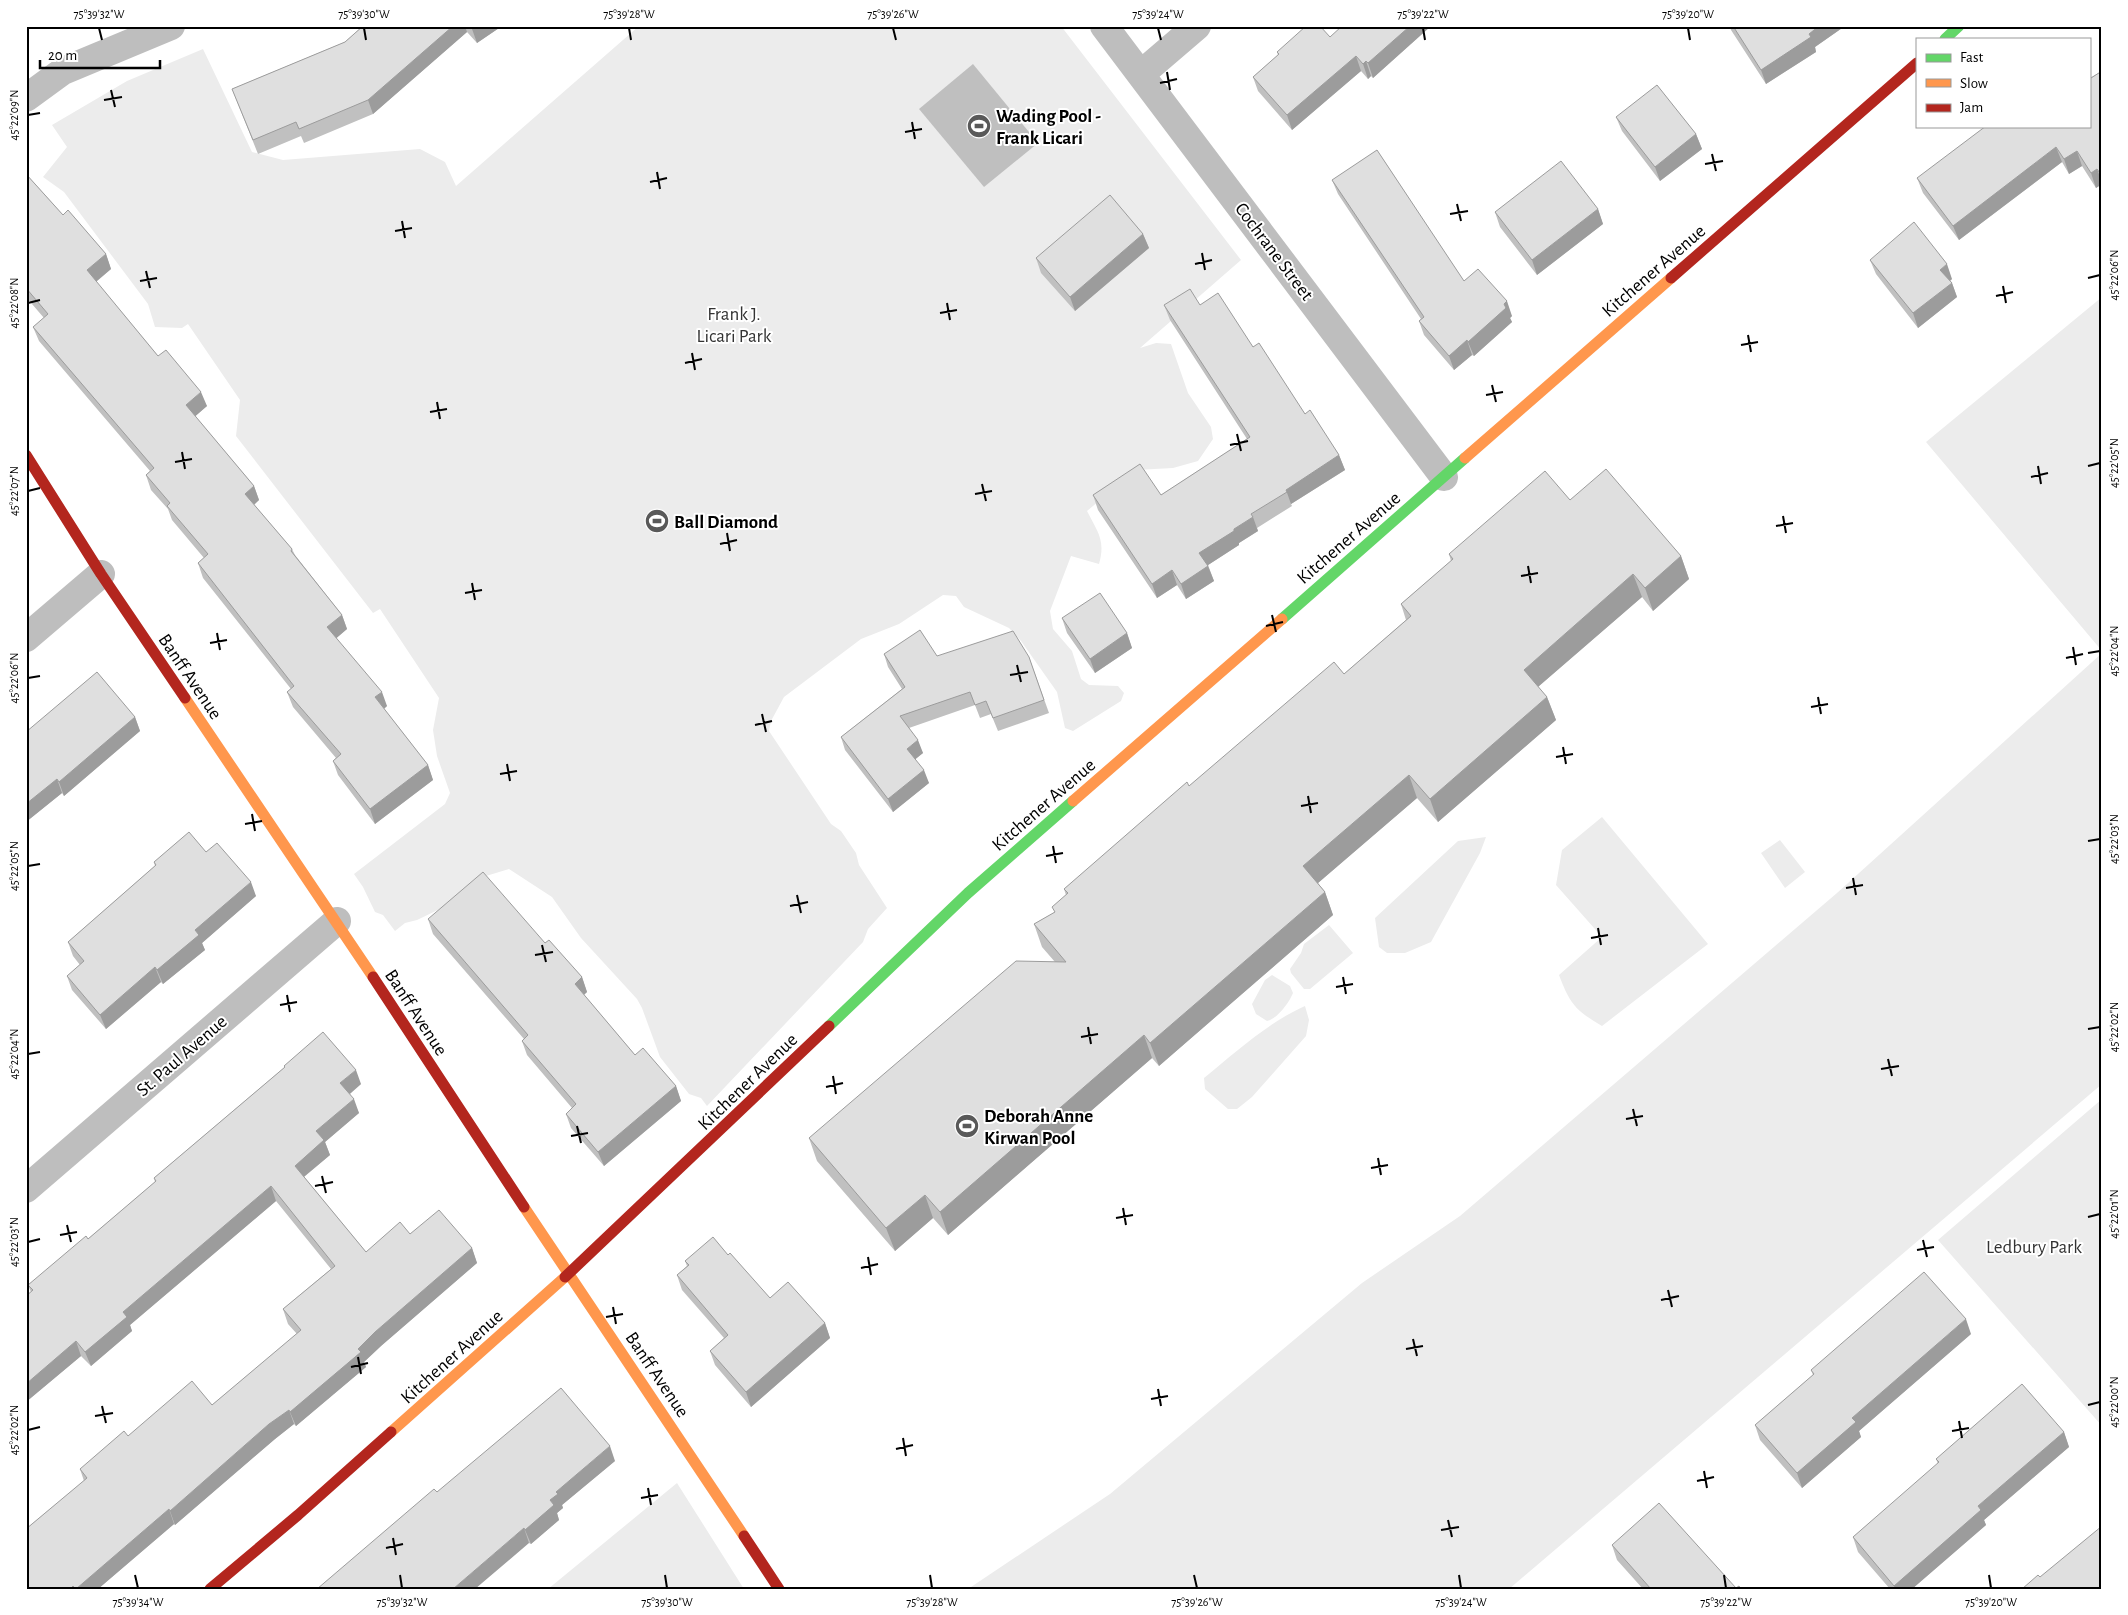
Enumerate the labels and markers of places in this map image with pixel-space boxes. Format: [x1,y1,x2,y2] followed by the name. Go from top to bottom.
[996,107,1101,148] place label: Wading Pool - Frank Licari
[966,113,992,139] sports icon: Wading Pool - Frank Licari
[644,508,670,534] sports icon: Ball Diamond
[674,513,778,532] place label: Ball Diamond
[984,1107,1093,1148] place label: Deborah Anne Kirwan Pool
[954,1113,980,1139] sports icon: Deborah Anne Kirwan Pool

